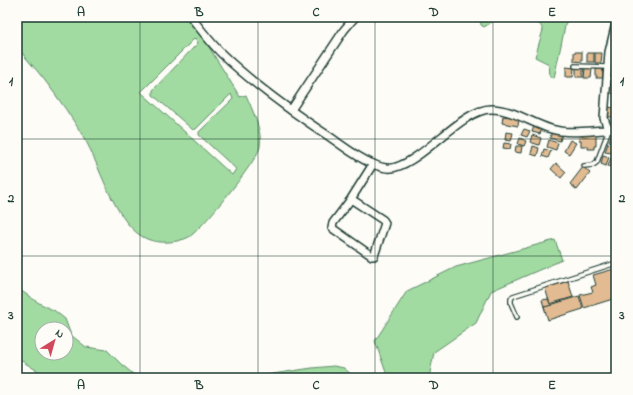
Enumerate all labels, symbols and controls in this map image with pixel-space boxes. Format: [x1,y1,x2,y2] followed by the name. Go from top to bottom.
[77,3,85,22] text: A
[194,3,204,22] text: B
[312,3,320,22] text: C
[428,3,439,22] text: D
[548,3,556,22] text: E
[9,72,14,91] text: 1
[620,72,625,91] text: 1
[7,189,15,208] text: 2
[618,189,626,208] text: 2
[7,306,14,325] text: 3
[618,306,625,325] text: 3
[34,321,74,361] north arrow
[52,325,67,342] text: N
[77,376,85,395] text: A
[194,376,204,395] text: B
[312,376,320,395] text: C
[428,376,439,395] text: D
[548,376,556,395] text: E

